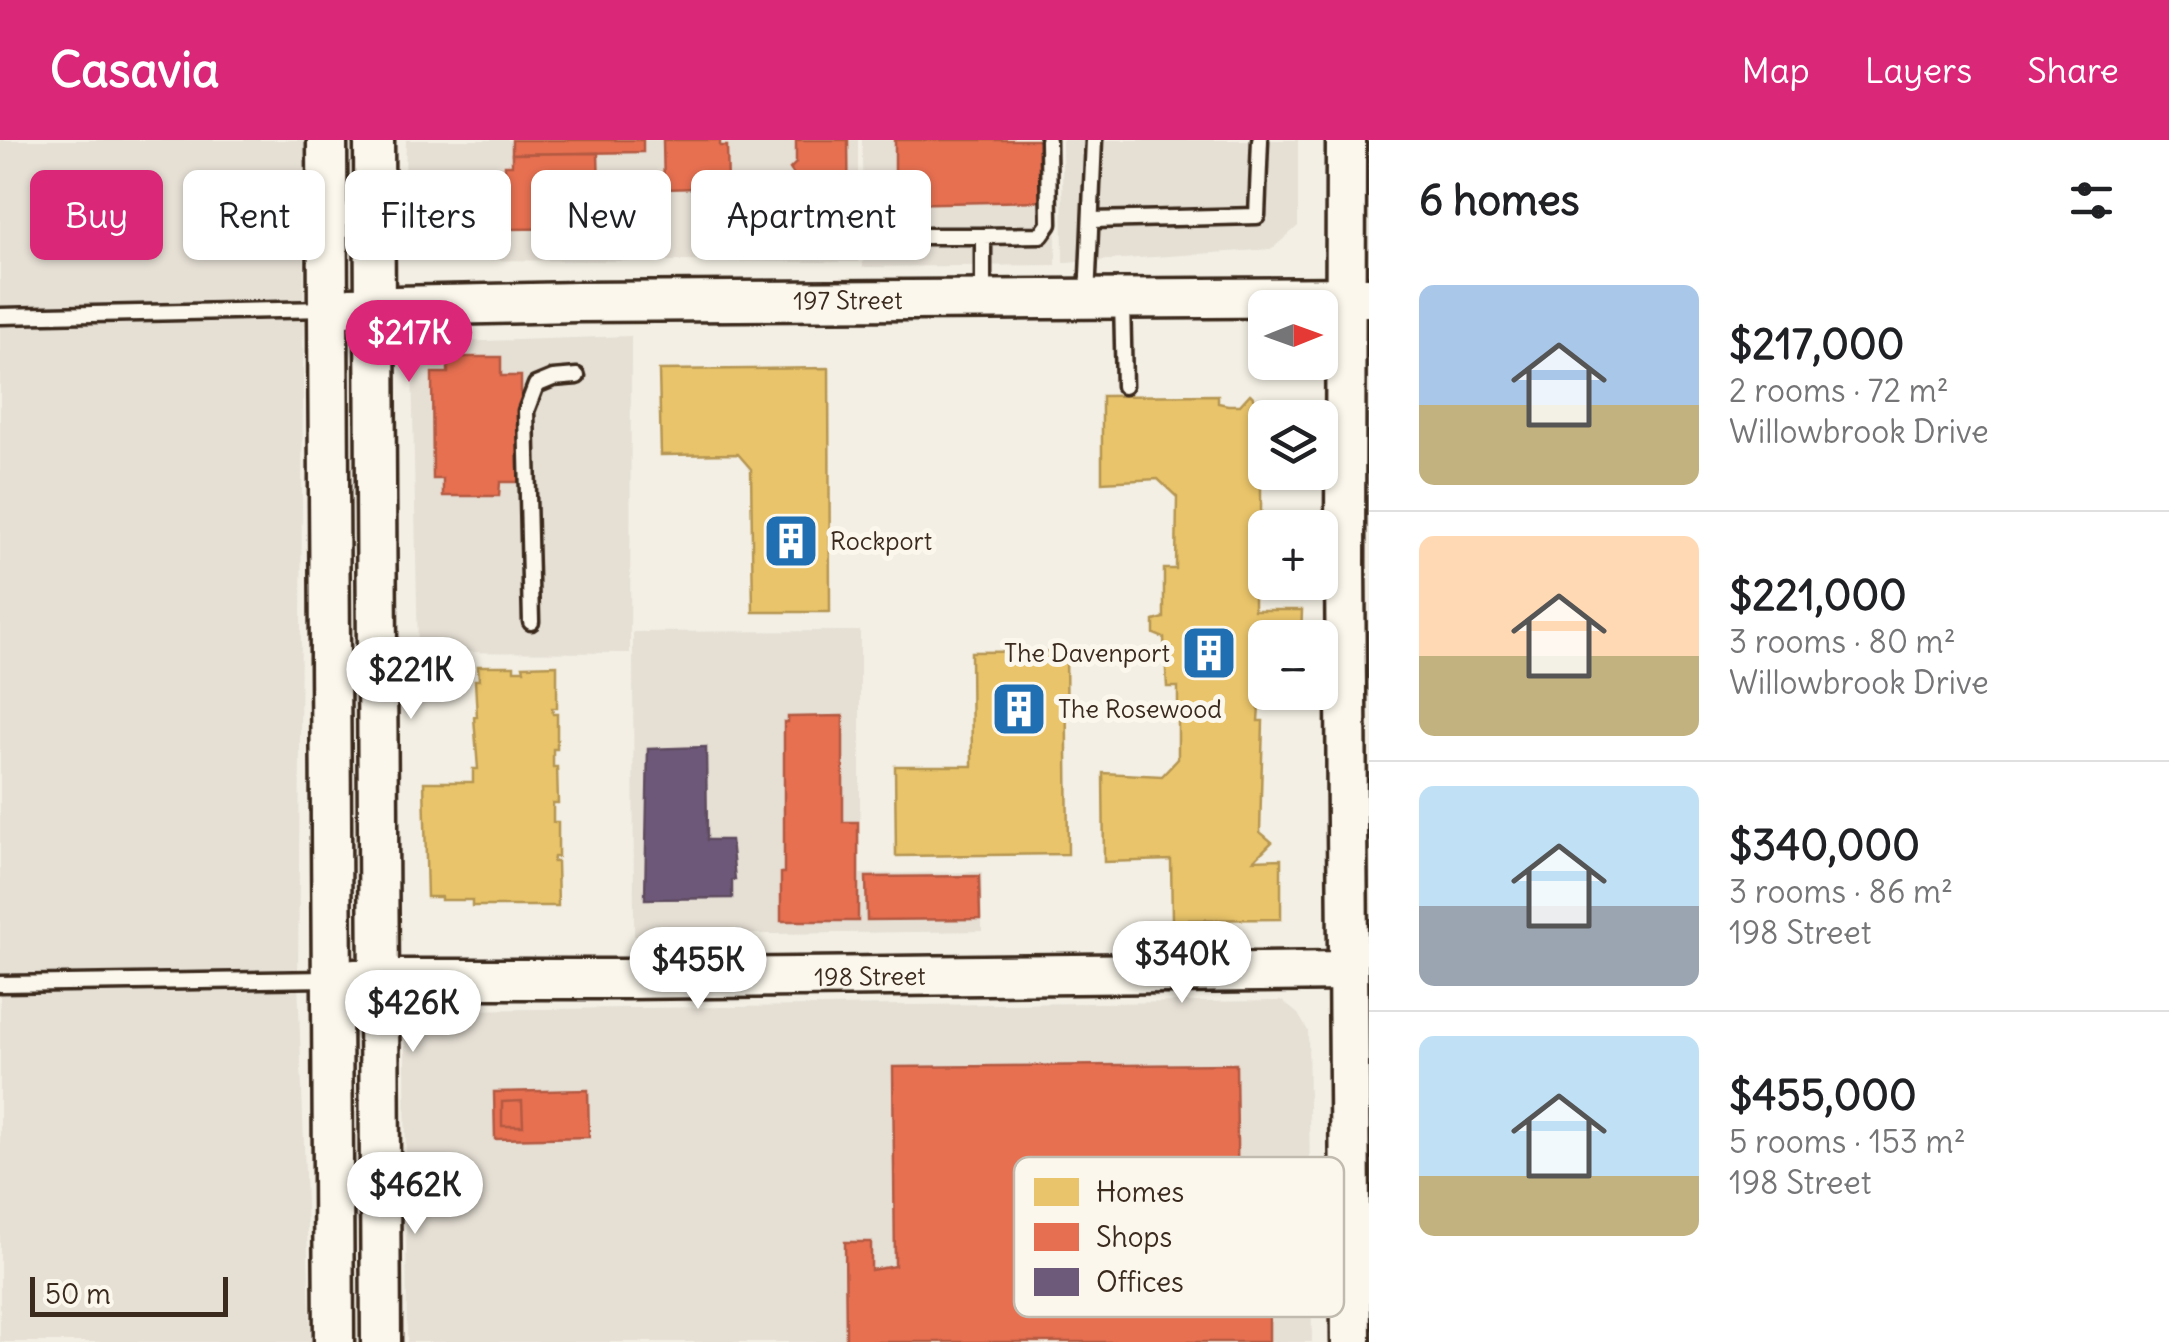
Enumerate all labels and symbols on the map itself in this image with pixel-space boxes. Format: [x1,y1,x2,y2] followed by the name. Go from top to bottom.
[793,284,903,317] street label: 197 Street
[1248,290,1338,380] north arrow
[339,300,479,385] pin: $217K
[761,511,821,571] building icon: Rockport
[830,525,932,557] place label: Rockport
[1179,623,1239,683] building icon: The Davenport
[341,637,481,722] pin: $221K
[1004,637,1170,669] place label: The Davenport
[989,679,1049,739] building icon: The Rosewood
[1058,693,1222,725] place label: The Rosewood
[1112,921,1252,1006] pin: $340K
[628,927,768,1012] pin: $455K
[814,960,926,993] street label: 198 Street
[343,970,483,1055] pin: $426K
[345,1152,485,1237] pin: $462K
[1014,1157,1344,1317] legend
[1096,1174,1184,1210] text: Homes
[1096,1219,1172,1255] text: Shops
[1096,1264,1184,1300] text: Offices
[30,1272,228,1316] scale bar

